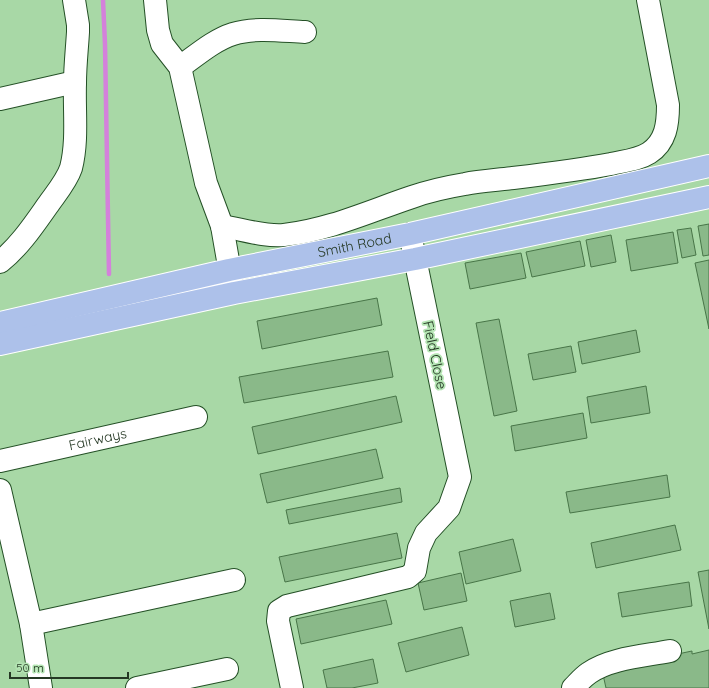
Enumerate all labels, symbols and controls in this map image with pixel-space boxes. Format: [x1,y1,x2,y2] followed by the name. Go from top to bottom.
[316,229,393,261] street label: Smith Road
[419,319,451,391] street label: Field Close
[67,424,128,454] street label: Fairways
[10,654,128,680] scale bar
[16,660,44,675] text: 50 m

